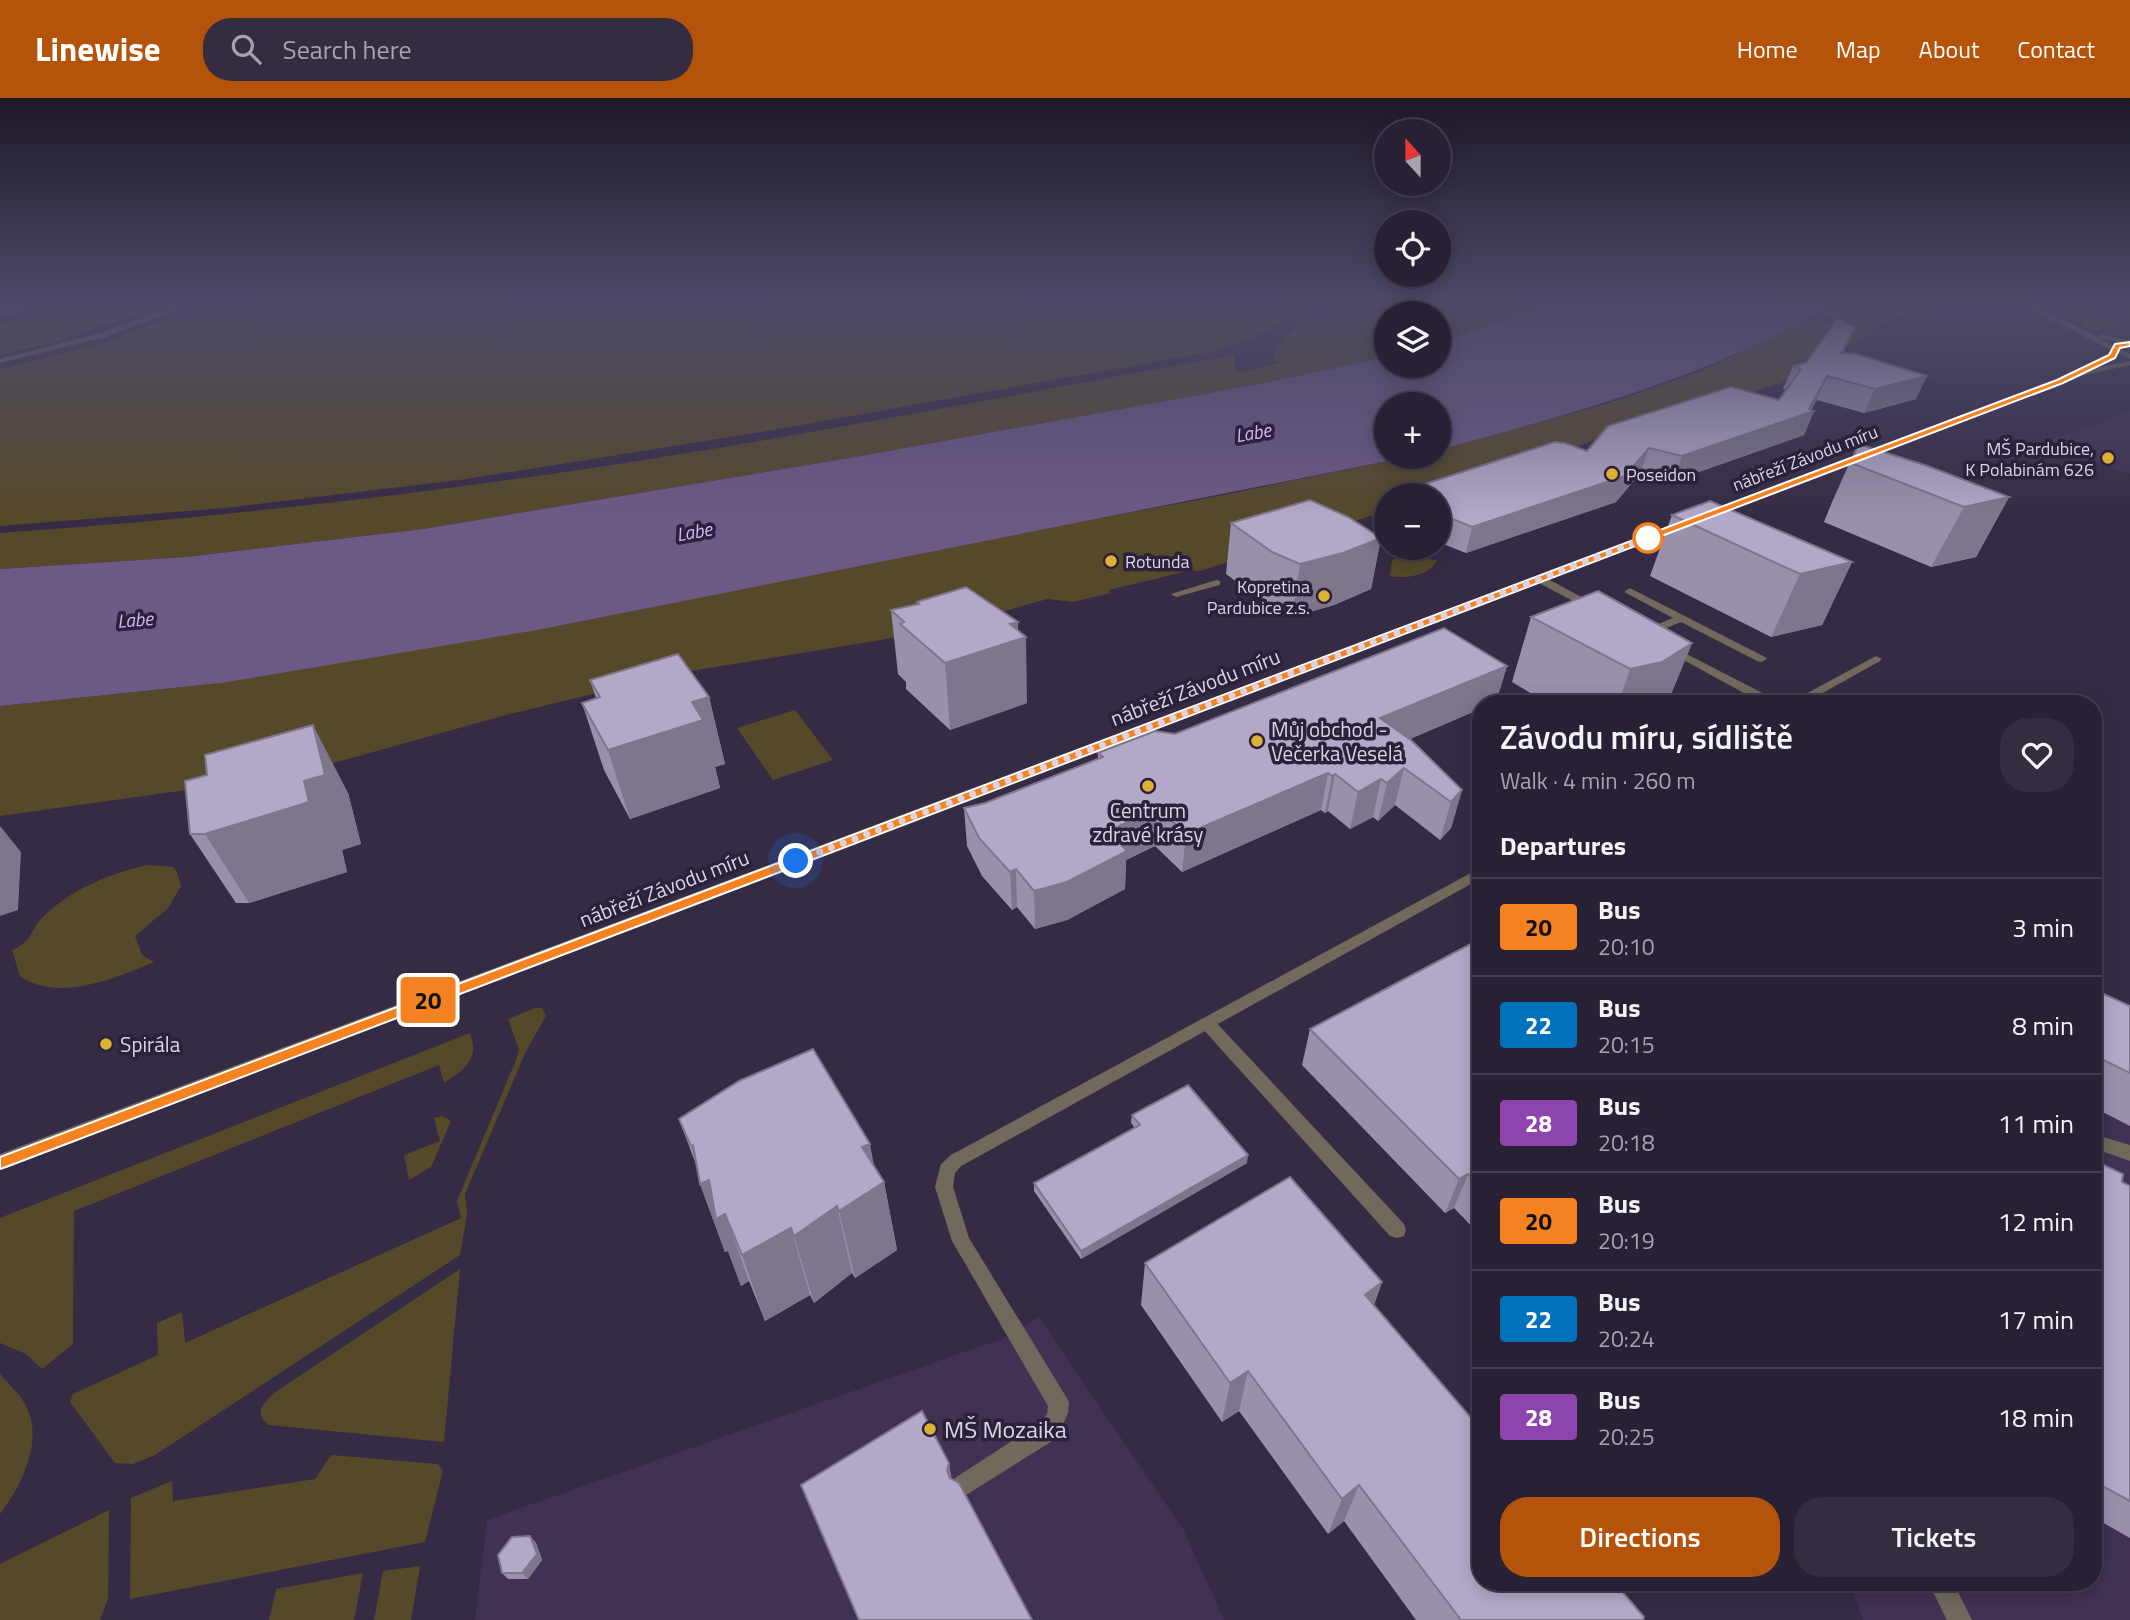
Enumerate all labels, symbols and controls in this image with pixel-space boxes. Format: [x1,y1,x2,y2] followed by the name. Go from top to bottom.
[203,18,693,81] search box
[35,24,161,74] text: Linewise
[227,30,265,68] icon: search
[283,30,412,69] text: Search here
[1737,31,1798,67] text: Home
[1836,31,1881,67] text: Map
[1919,31,1979,67] text: About
[2017,31,2095,67] text: Contact
[1374,119,1451,196] north arrow
[1374,119,1451,560] map controls
[1374,210,1451,287] button: locate
[1374,301,1451,378] button: layers
[1374,392,1451,469] button: +
[1233,414,1274,449] water label: Labe
[1728,418,1882,498] street label: nábřeží Závodu míru
[1965,435,2094,483] place label: MŠ Pardubice, K Polabinám 626
[2100,450,2116,466] marker: MŠ Pardubice, K Polabinám 626
[1626,461,1696,488] place label: Poseidon
[1604,466,1620,482] marker: Poseidon
[1374,483,1451,560] button: −
[674,513,715,548] water label: Labe
[1633,523,1663,553] unlabelled marker
[1125,548,1189,575] place label: Rotunda
[1103,553,1119,569] marker: Rotunda
[1207,573,1310,621] place label: Kopretina Pardubice z.s.
[1316,588,1332,604] marker: Kopretina Pardubice z.s.
[116,603,155,635] water label: Labe
[1106,640,1284,734] street label: nábřeží Závodu míru
[1500,712,1793,762] text: Závodu míru, sídliště
[1271,713,1404,769] place label: Můj obchod - Večerka Veselá
[2000,718,2074,792] button: heart
[1249,733,1265,749] marker: Můj obchod - Večerka Veselá
[1500,763,1696,798] text: Walk · 4 min · 260 m
[1140,778,1156,794] marker: Centrum zdravé krásy
[1093,794,1204,850] place label: Centrum zdravé krásy
[1500,826,1626,865] text: Departures
[575,841,753,935] street label: nábřeží Závodu míru
[778,843,813,878] your location
[1598,890,1640,929] text: Bus
[2012,908,2074,947] text: 3 min
[1525,909,1552,945] text: 20
[1598,929,1655,964] text: 20:10
[396,977,460,1023] line badge: 20
[415,982,441,1018] text: 20
[1598,988,1640,1027] text: Bus
[2012,1006,2074,1045] text: 8 min
[1525,1007,1552,1043] text: 22
[1598,1027,1655,1062] text: 20:15
[120,1028,181,1060] place label: Spirála
[98,1036,114,1052] marker: Spirála
[1598,1086,1640,1125] text: Bus
[1998,1104,2074,1143] text: 11 min
[1525,1105,1552,1141] text: 28
[1598,1125,1655,1160] text: 20:18
[1598,1184,1640,1223] text: Bus
[1998,1202,2074,1241] text: 12 min
[1525,1203,1552,1239] text: 20
[1598,1223,1655,1258] text: 20:19
[1598,1282,1640,1321] text: Bus
[1998,1300,2074,1339] text: 17 min
[1525,1301,1552,1337] text: 22
[1598,1321,1655,1356] text: 20:24
[1598,1380,1640,1419] text: Bus
[1998,1398,2074,1437] text: 18 min
[1525,1399,1552,1435] text: 28
[944,1411,1067,1447] place label: MŠ Mozaika
[1598,1419,1655,1454] text: 20:25
[922,1421,938,1437] marker: MŠ Mozaika
[1500,1497,1780,1577] button: Directions
[1794,1497,2074,1577] button: Tickets

